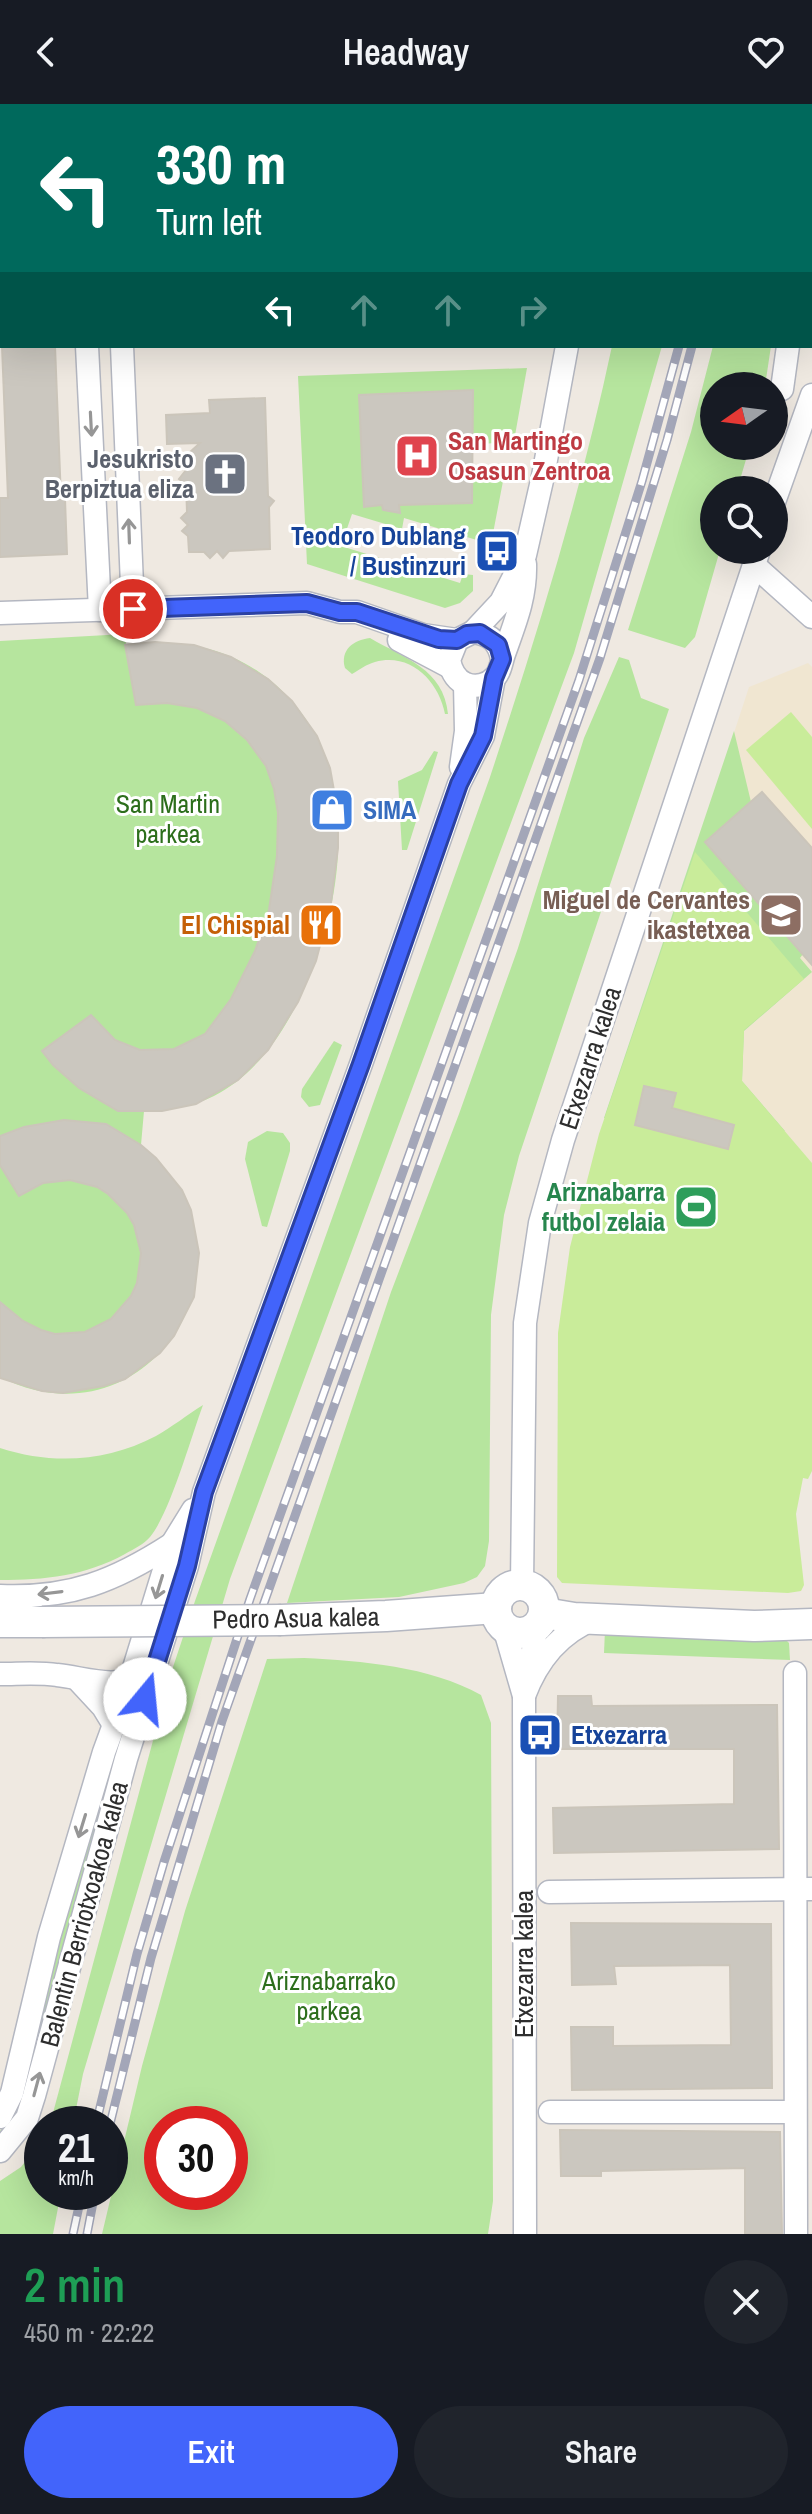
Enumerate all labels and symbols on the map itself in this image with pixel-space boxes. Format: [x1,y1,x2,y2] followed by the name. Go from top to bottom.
[700,372,788,460] north arrow
[83,410,98,437] one-way arrow
[448,423,610,488] place label: San Martingo Osasun Zentroa
[393,432,441,480] hospital icon: San Martingo Osasun Zentroa
[45,441,194,506] place label: Jesukristo Berpiztua eliza
[201,450,249,498] church icon: Jesukristo Berpiztua eliza
[121,518,136,545] one-way arrow
[291,518,466,583] place label: Teodoro Dublang / Bustinzuri
[473,527,521,575] bus stop icon: Teodoro Dublang / Bustinzuri
[99,575,167,643] pin
[116,786,220,851] park label: San Martin parkea
[308,786,356,834] shop icon: SIMA
[363,792,417,827] place label: SIMA
[543,882,750,947] place label: Miguel de Cervantes ikastetxea
[757,891,805,939] school or university icon: Miguel de Cervantes ikastetxea
[297,901,345,949] restaurant icon: El Chispial
[181,907,290,942] place label: El Chispial
[550,982,629,1134] street label: Etxezarra kalea
[542,1174,665,1239] place label: Ariznabarra futbol zelaia
[672,1183,720,1231] sports icon: Ariznabarra futbol zelaia
[151,1574,166,1600] one-way arrow
[37,1586,63,1601] one-way arrow
[212,1599,380,1636] street label: Pedro Asua kalea
[103,1657,187,1741] position arrow
[516,1711,564,1759] bus stop icon: Etxezarra
[571,1717,667,1752] place label: Etxezarra
[31,1777,136,2051] street label: Balentin Berriotxoakoa kalea
[74,1813,89,1839] one-way arrow
[506,1890,541,2038] street label: Etxezarra kalea
[261,1963,396,2028] park label: Ariznabarrako parkea
[30,2072,45,2098] one-way arrow
[144,2106,248,2210] speed limit sign: 30

